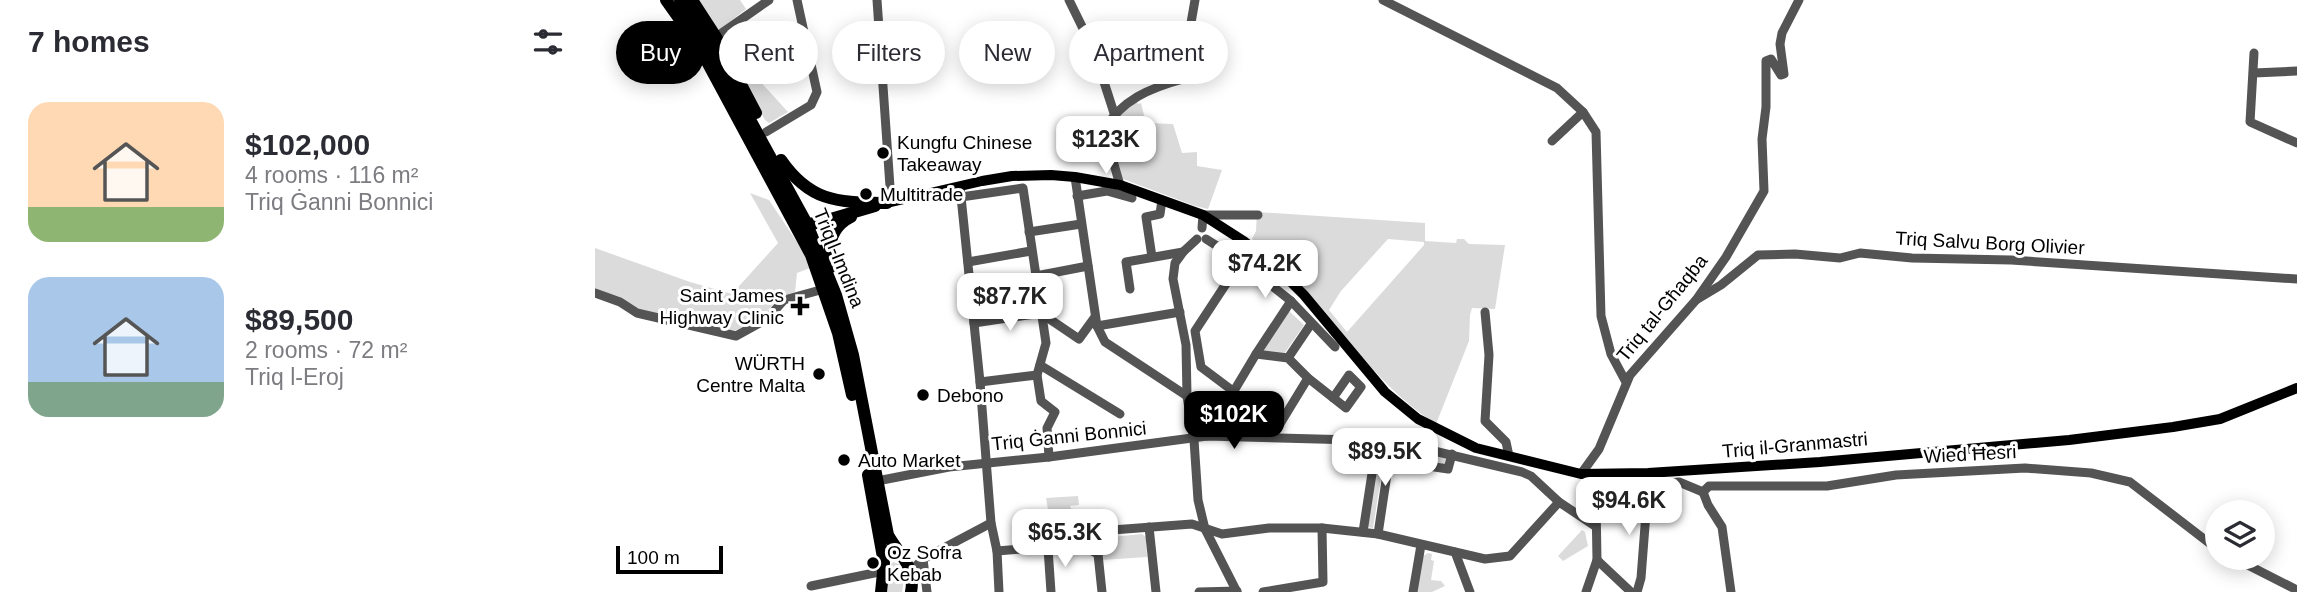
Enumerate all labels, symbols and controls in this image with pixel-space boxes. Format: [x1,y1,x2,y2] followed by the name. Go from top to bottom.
[616,21,705,84] chip: Buy
[719,21,818,84] chip: Rent
[832,21,945,84] chip: Filters
[959,21,1055,84] chip: New
[1069,21,1228,84] chip: Apartment
[529,23,567,61] icon: filters
[28,25,150,58] text: 7 homes
[1057,116,1155,176] pin: $123K
[1072,126,1140,152] text: $123K
[245,128,370,161] text: $102,000
[84,130,168,214] icon: home
[897,132,1032,175] place label: Kungfu Chinese Takeaway
[875,145,891,161] marker: Kungfu Chinese Takeaway
[245,162,418,188] text: 4 rooms · 116 m²
[880,184,963,205] place label: Multitrade
[858,186,874,202] marker: Multitrade
[245,189,433,215] text: Triq Ġanni Bonnici
[810,205,869,311] street label: Triq l-Imdina
[1895,228,2086,258] street label: Triq Salvu Borg Olivier
[1208,240,1322,300] pin: $74.2K
[1228,250,1302,276] text: $74.2K
[1613,250,1712,366] street label: Triq tal-Għaqba
[953,274,1067,333] pin: $87.7K
[973,283,1047,309] text: $87.7K
[659,285,784,328] place label: Saint James Highway Clinic
[790,296,810,316] marker: Saint James Highway Clinic
[245,303,353,336] text: $89,500
[84,305,168,389] icon: home
[245,337,407,363] text: 2 rooms · 72 m²
[696,353,805,396] place label: WÜRTH Centre Malta
[245,364,344,390] text: Triq l-Eroj
[811,366,827,382] marker: WÜRTH Centre Malta
[937,385,1004,406] place label: Debono
[915,387,931,403] marker: Debono
[1185,392,1283,451] pin: $102K
[1200,401,1268,427] text: $102K
[991,417,1147,455] street label: Triq Ġanni Bonnici
[1328,428,1442,488] pin: $89.5K
[1721,428,1869,462] street label: Triq il-Granmastri
[1348,438,1422,464] text: $89.5K
[1923,441,2017,467] street label: Wied Ħesri
[858,450,961,471] place label: Auto Market
[836,452,852,468] marker: Auto Market
[1572,477,1686,537] pin: $94.6K
[1592,487,1666,513] text: $94.6K
[2205,500,2275,570] map controls
[2205,500,2275,570] button: layers
[1008,510,1122,569] pin: $65.3K
[1028,519,1102,545] text: $65.3K
[887,542,962,585] place label: Oz Sofra Kebab
[616,543,723,575] scale bar
[627,547,680,568] text: 100 m
[865,555,881,571] marker: Oz Sofra Kebab

